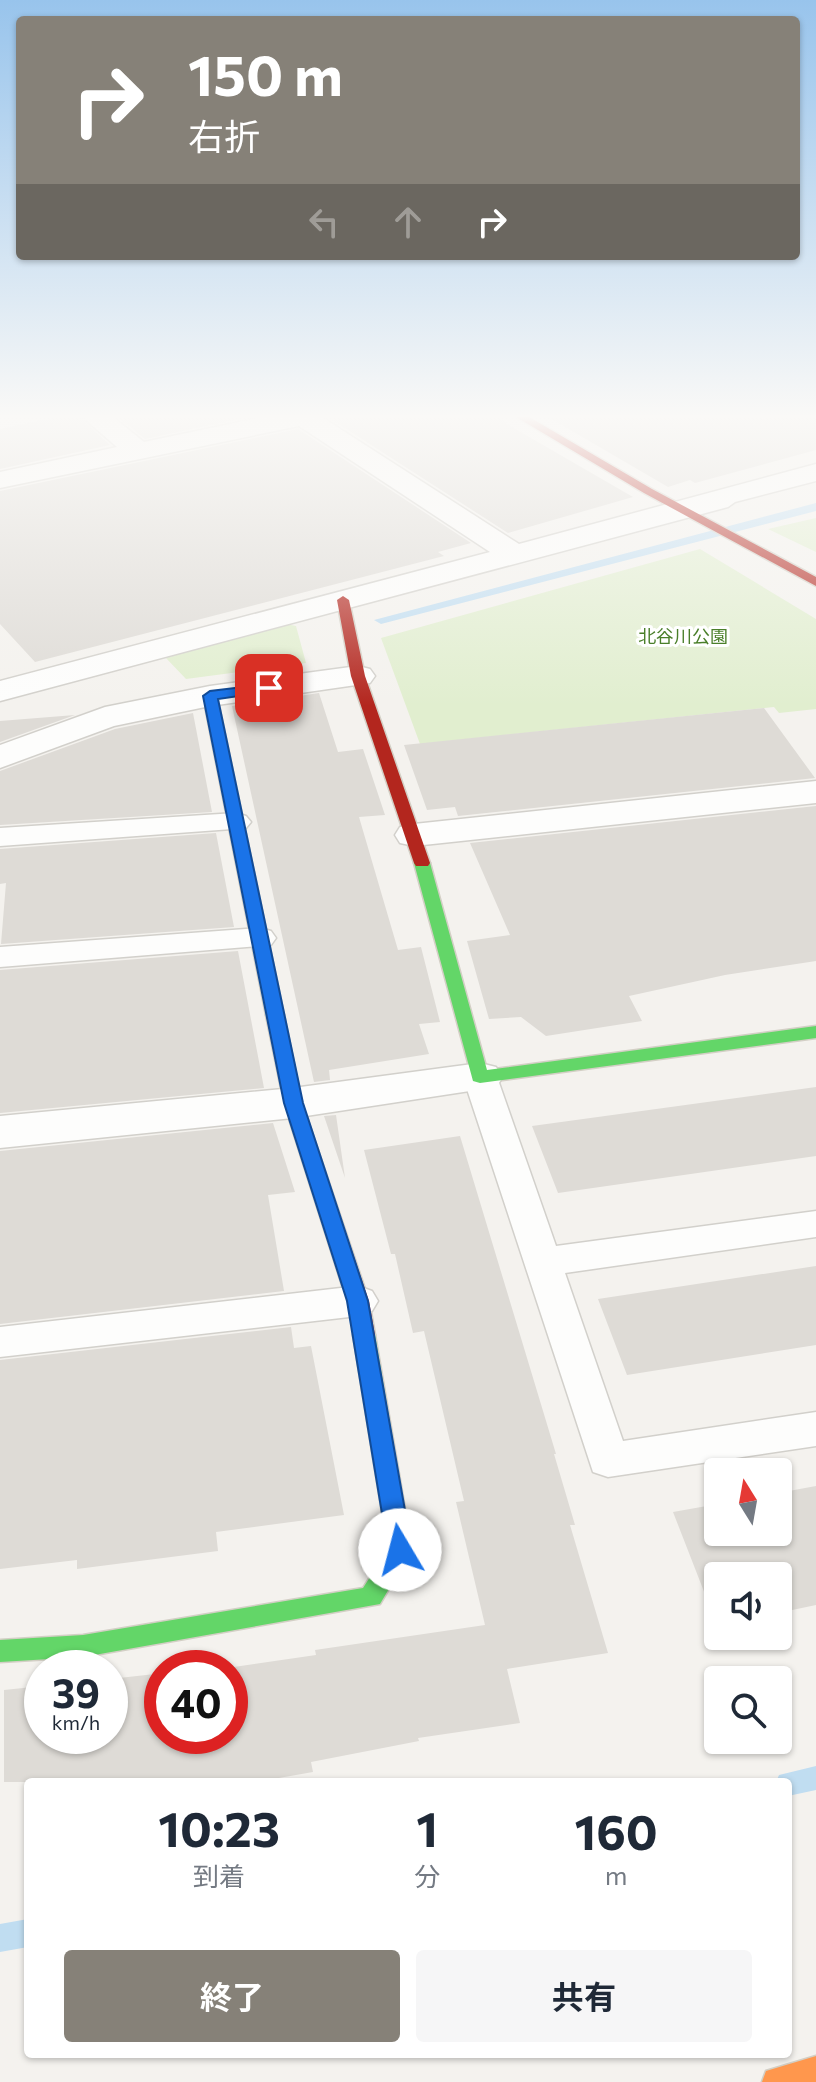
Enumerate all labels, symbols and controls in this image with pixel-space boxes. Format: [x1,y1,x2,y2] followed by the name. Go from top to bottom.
[188,39,343,108] text: 150 m
[56,48,160,152] icon: right
[188,113,260,157] text: 右折
[302,200,346,244] icon: left
[386,200,430,244] icon: ahead
[470,200,514,244] icon: right
[638,625,728,647] park label: 北谷川公園
[235,654,303,722] pin
[247,666,291,710] icon: arrive
[704,1458,792,1546] north arrow
[704,1458,792,1754] map controls
[358,1508,442,1592] position arrow
[704,1562,792,1650] button: sound
[144,1650,248,1754] speed limit sign: 40
[704,1666,792,1754] button: search
[52,1667,100,1716] text: 39
[52,1710,100,1734] text: km/h
[158,1798,280,1857] text: 10:23
[416,1798,438,1857] text: 1
[574,1801,658,1860] text: 160
[605,1859,627,1890] text: m
[193,1860,245,1891] text: 到着
[414,1860,440,1891] text: 分
[64,1950,400,2042] button: 終了
[416,1950,752,2042] button: 共有

